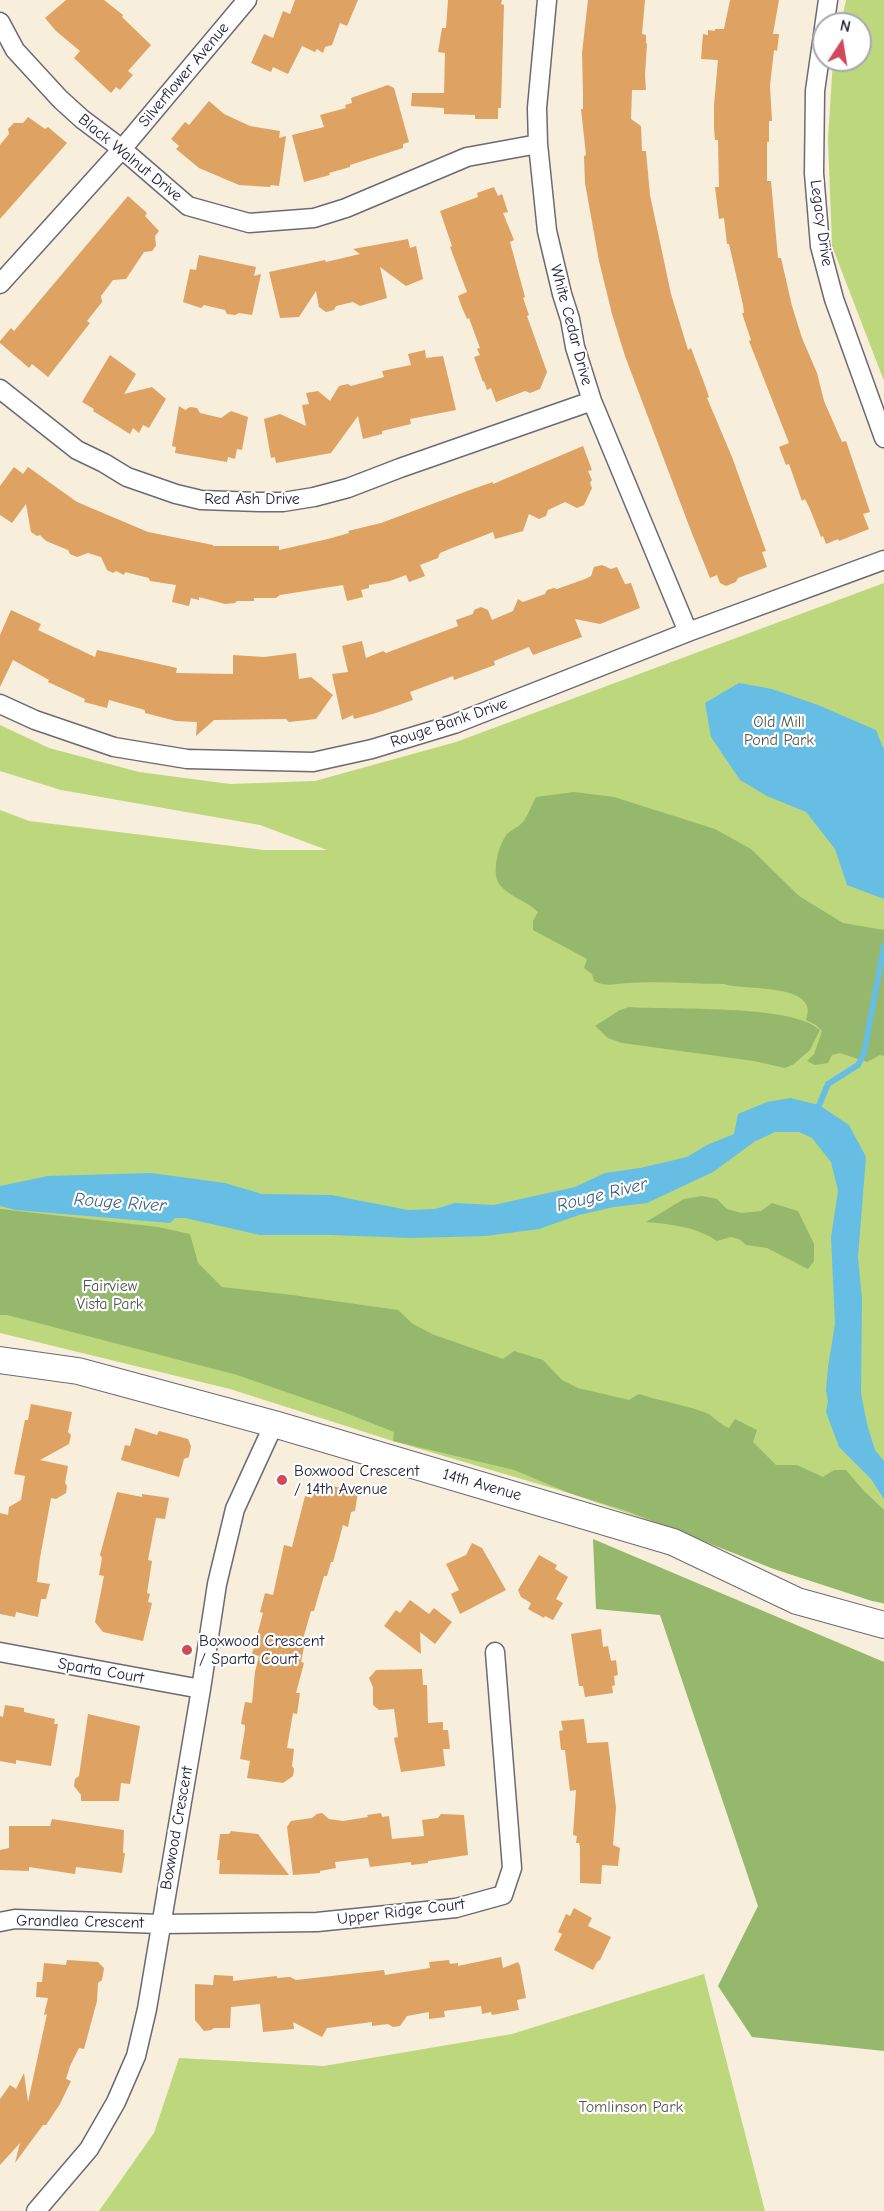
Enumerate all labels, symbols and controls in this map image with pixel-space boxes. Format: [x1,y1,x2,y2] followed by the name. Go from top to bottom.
[812,12,872,72] north arrow
[838,16,852,36] text: N
[135,19,233,131] street label: Silverflower Avenue
[74,110,186,206] street label: Black Walnut Drive
[805,179,837,267] street label: Legacy Drive
[546,263,596,387] street label: White Cedar Drive
[204,489,300,509] street label: Red Ash Drive
[388,694,510,752] street label: Rouge Bank Drive
[744,712,814,750] park label: Old Mill Pond Park
[554,1173,650,1217] water label: Rouge River
[73,1189,167,1217] water label: Rouge River
[76,1276,144,1314] park label: Fairview Vista Park
[294,1461,419,1499] place label: Boxwood Crescent / 14th Avenue
[440,1465,524,1505] street label: 14th Avenue
[275,1473,289,1487] marker: Boxwood Crescent / 14th Avenue
[199,1631,324,1669] place label: Boxwood Crescent / Sparta Court
[180,1643,194,1657] marker: Boxwood Crescent / Sparta Court
[56,1654,146,1688] street label: Sparta Court
[157,1765,197,1891] street label: Boxwood Crescent
[336,1895,466,1929] street label: Upper Ridge Court
[16,1911,144,1933] street label: Grandlea Crescent
[579,2097,683,2117] park label: Tomlinson Park

